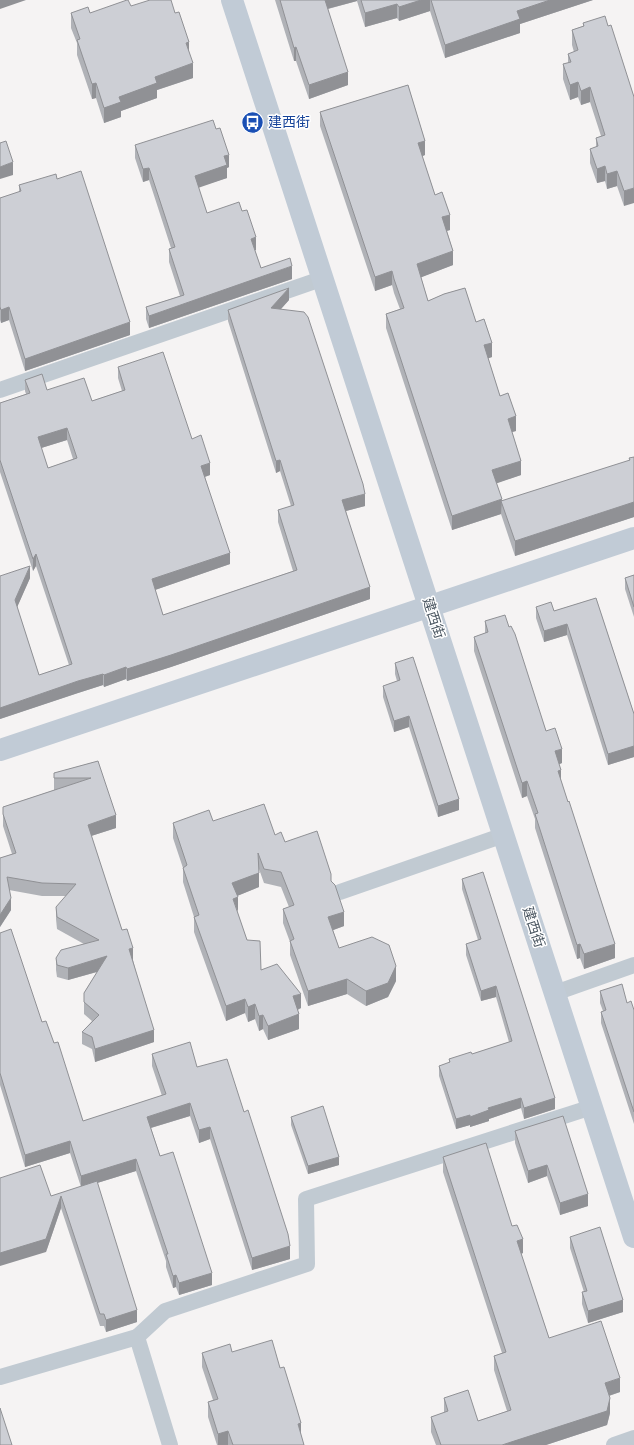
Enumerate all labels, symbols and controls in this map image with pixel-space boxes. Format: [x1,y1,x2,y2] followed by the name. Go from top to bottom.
[239,109,265,135] bus stop icon: 建西街
[268,114,310,130] place label: 建西街
[420,596,448,640] street label: 建西街
[520,905,548,949] street label: 建西街

